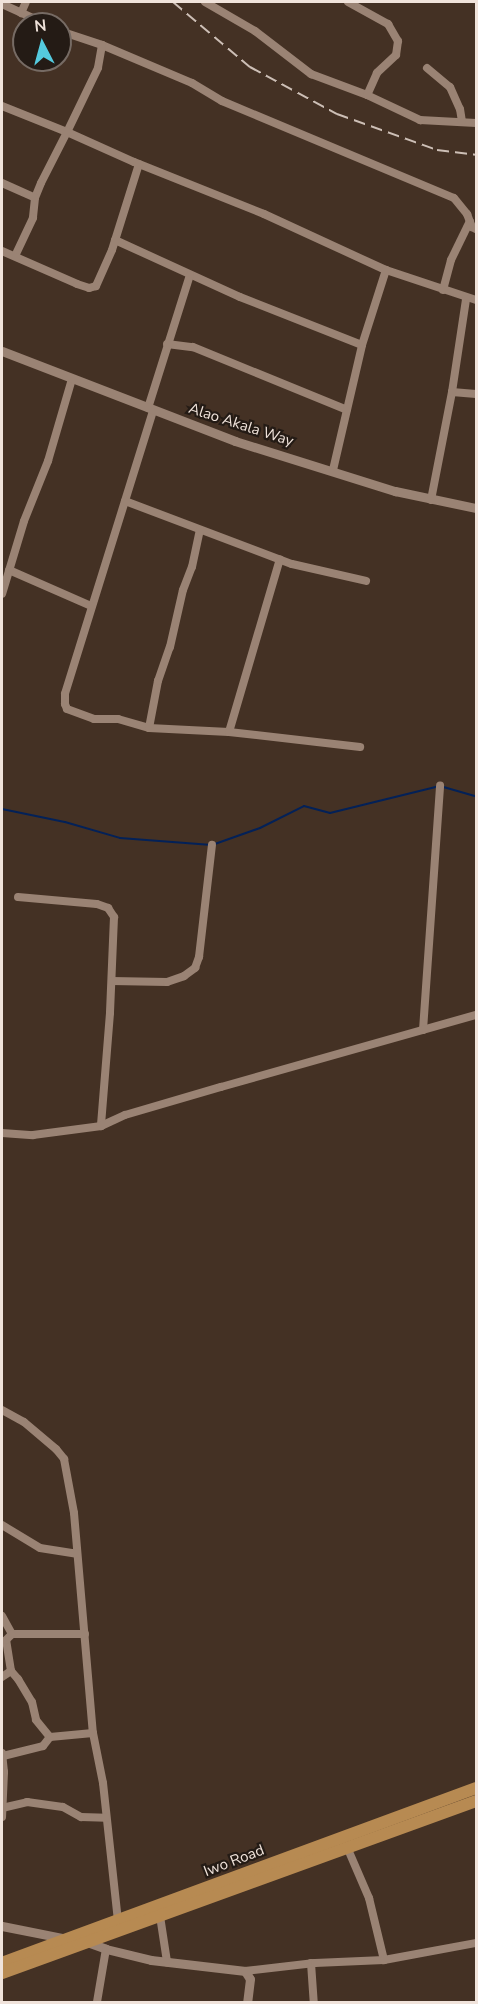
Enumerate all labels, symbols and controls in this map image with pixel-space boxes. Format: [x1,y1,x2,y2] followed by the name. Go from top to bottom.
[12,12,72,72] north arrow
[33,15,47,38] text: N
[186,400,296,450] street label: Alao Akala Way
[201,1841,267,1881] street label: Iwo Road

